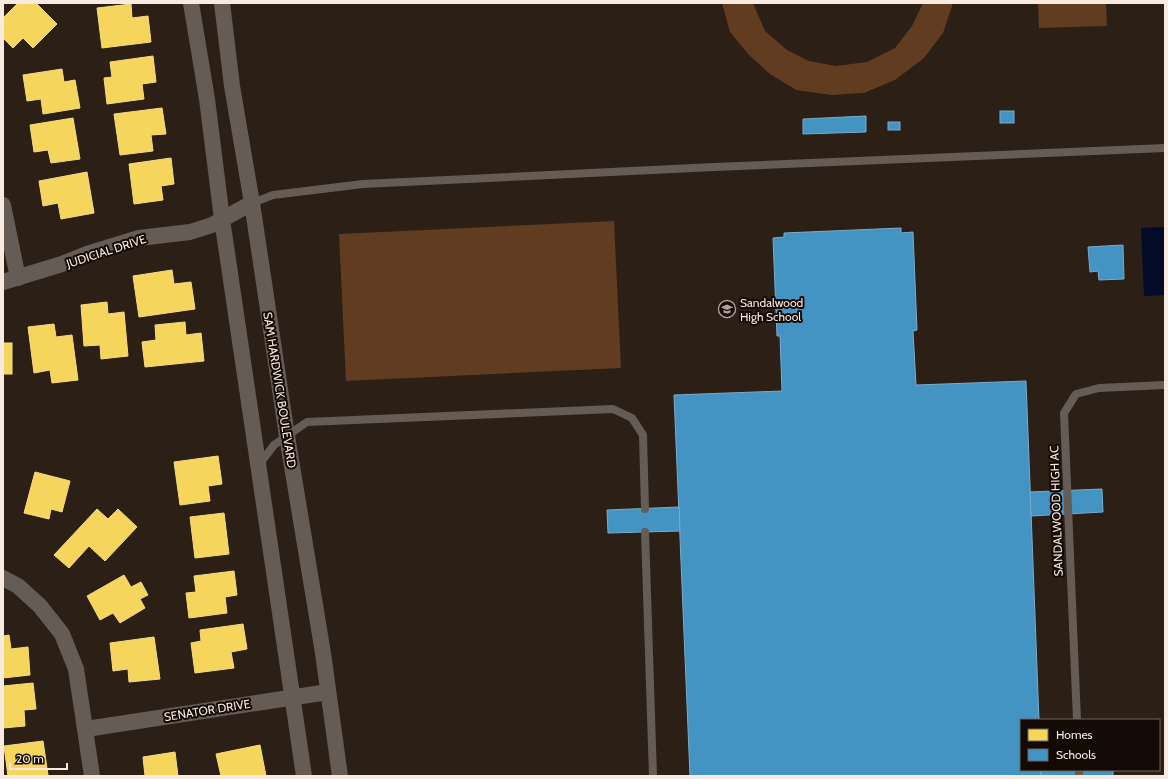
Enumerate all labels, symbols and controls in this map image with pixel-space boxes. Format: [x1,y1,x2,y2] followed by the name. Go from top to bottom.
[63,231,148,271] street label: JUDICIAL DRIVE
[740,295,803,324] place label: Sandalwood High School
[717,299,737,319] school or university icon: Sandalwood High School
[260,311,300,469] street label: SAM HARDWICK BOULEVARD
[1046,445,1066,577] street label: SANDALWOOD HIGH AC
[163,696,252,724] street label: SENATOR DRIVE
[1020,719,1160,771] legend
[1056,727,1093,742] text: Homes
[10,745,67,771] scale bar
[1056,747,1096,762] text: Schools
[16,751,44,766] text: 20 m

